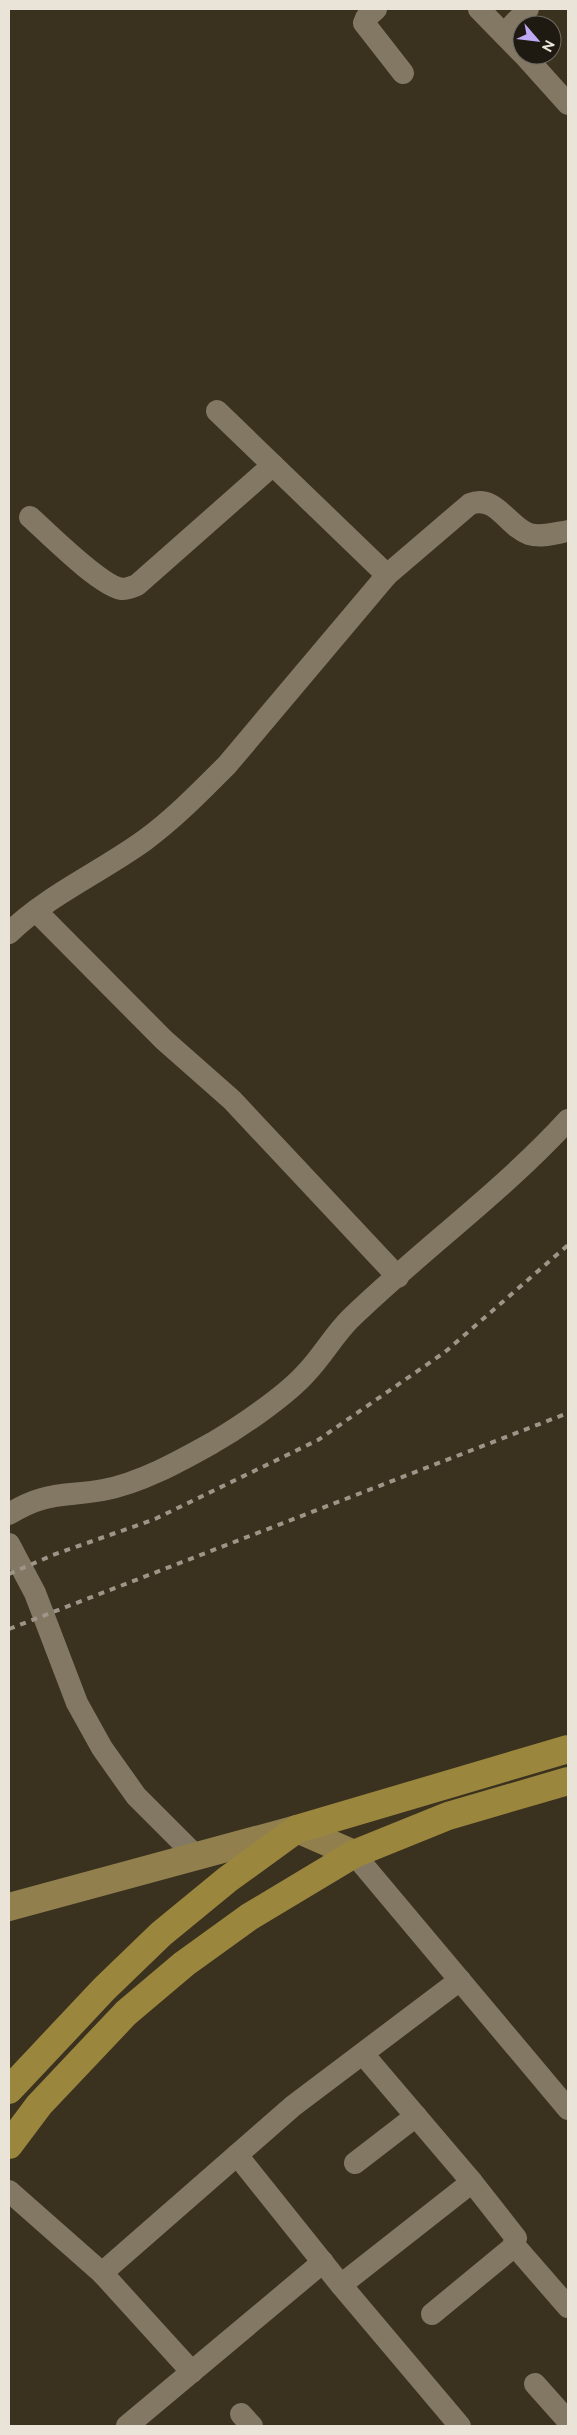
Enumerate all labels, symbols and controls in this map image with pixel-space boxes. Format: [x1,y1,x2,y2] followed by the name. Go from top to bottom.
[512,15,562,65] north arrow
[539,38,558,55] text: N

